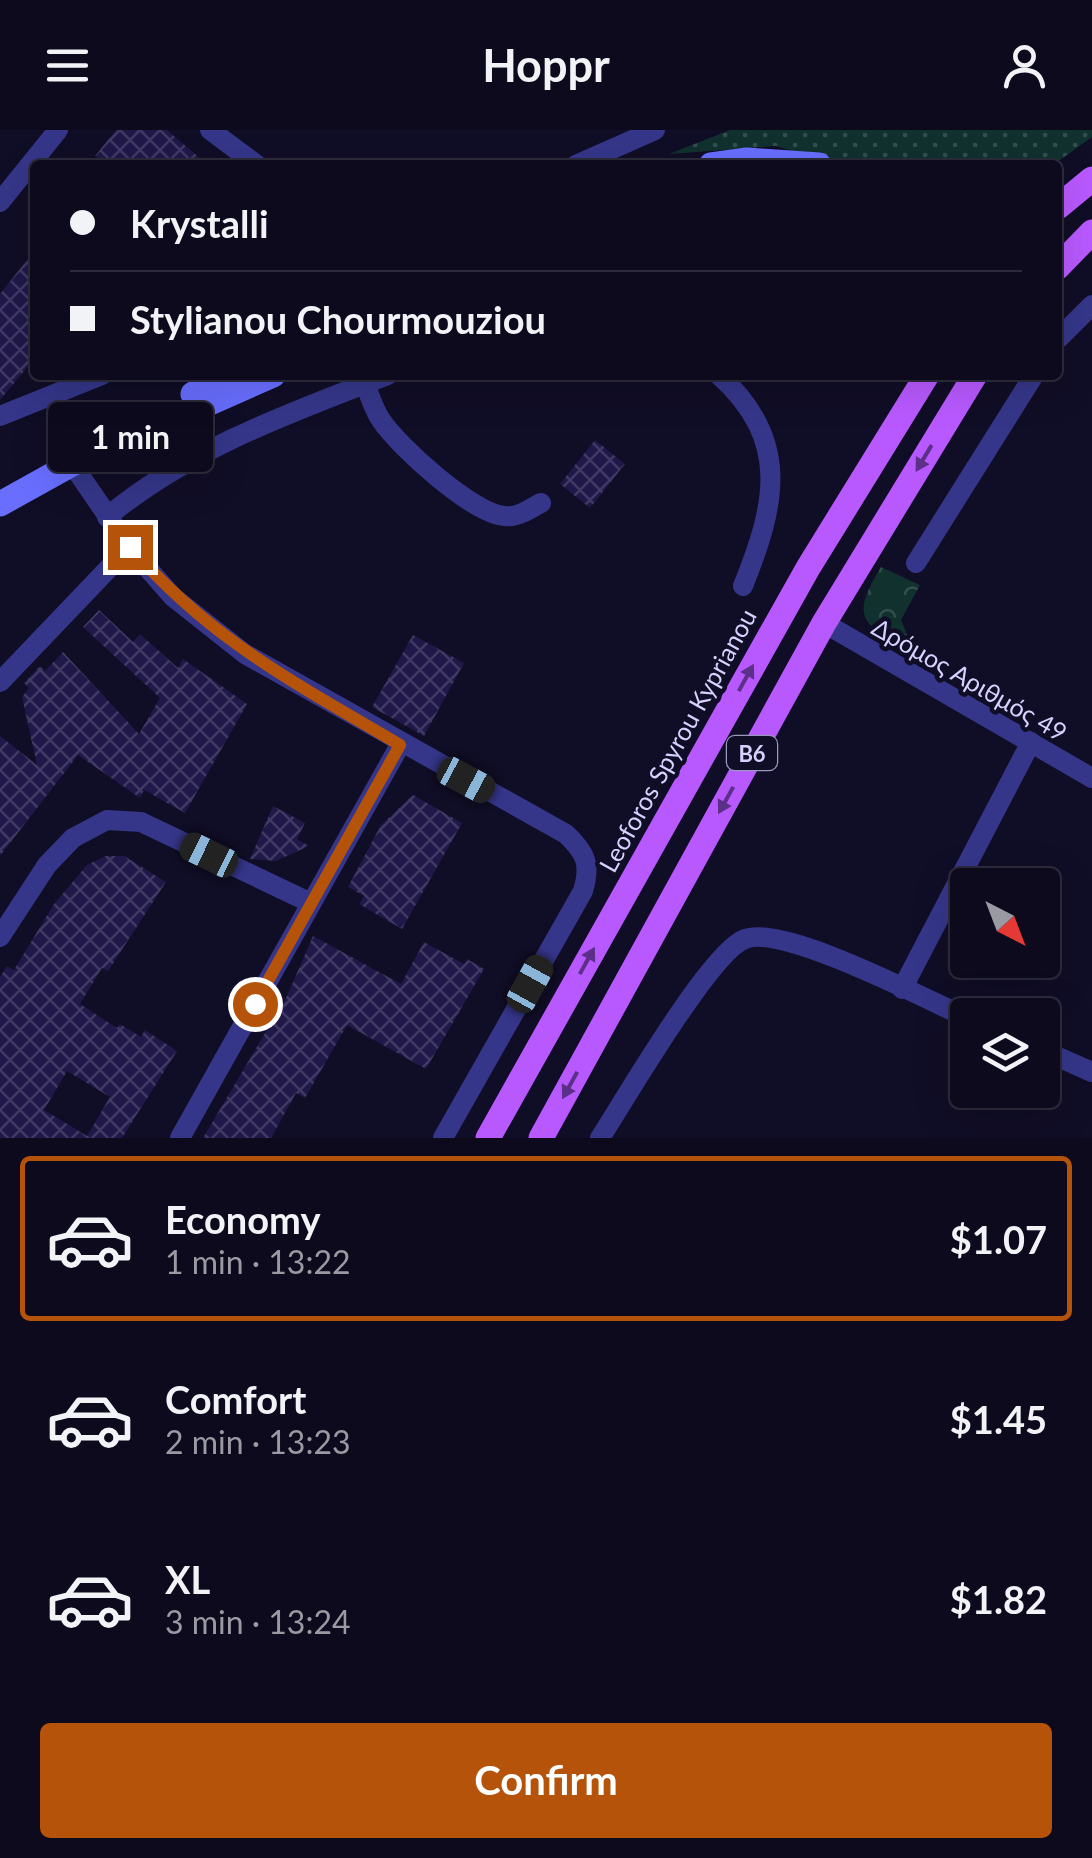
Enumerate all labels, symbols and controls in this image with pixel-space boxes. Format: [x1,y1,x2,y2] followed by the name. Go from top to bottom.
[40,38,95,93] icon: menu
[482,38,610,92] text: Hoppr
[997,38,1052,93] icon: person
[130,200,269,246] text: Krystalli
[130,296,546,342] text: Stylianou Chourmouziou
[48,402,212,472] callout: 1 min
[91,417,170,456] text: 1 min
[916,444,933,472] one-way arrow
[108,525,153,570] route end
[592,603,762,877] street label: Leoforos Spyrou Kyprianou
[867,611,1073,747] street label: Δρόμος Αριθμός 49
[737,664,755,692] one-way arrow
[727,736,777,770] road number: B6
[432,753,500,807] car
[718,786,736,814] one-way arrow
[175,828,243,882] car
[950,868,1060,978] north arrow
[950,868,1060,1108] map controls
[579,947,596,976] one-way arrow
[502,950,558,1018] car
[233,982,278,1027] route start
[950,998,1060,1108] button: layers
[561,1071,579,1099] one-way arrow
[45,1194,135,1284] icon: car
[165,1196,320,1242] text: Economy
[950,1216,1047,1262] text: $1.07
[165,1242,351,1281] text: 1 min · 13:22
[45,1374,135,1464] icon: car
[165,1376,306,1422] text: Comfort
[950,1396,1047,1442] text: $1.45
[165,1422,351,1461] text: 2 min · 13:23
[45,1554,135,1644] icon: car
[165,1556,210,1602] text: XL
[950,1576,1047,1622] text: $1.82
[165,1602,351,1641] text: 3 min · 13:24
[40,1723,1052,1838] button: Confirm

